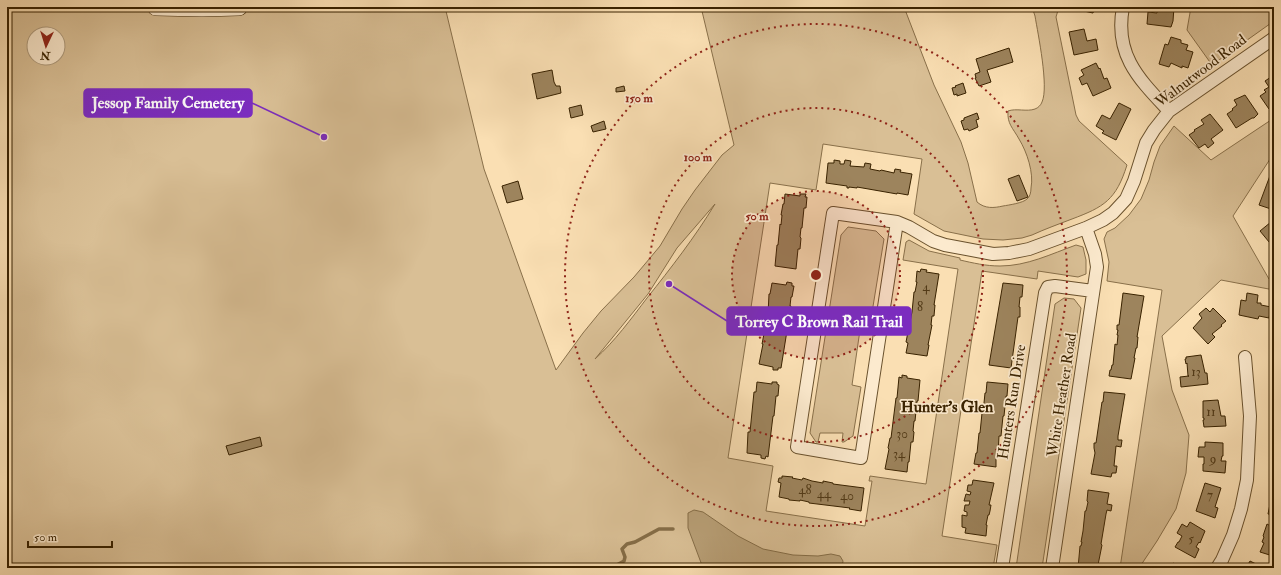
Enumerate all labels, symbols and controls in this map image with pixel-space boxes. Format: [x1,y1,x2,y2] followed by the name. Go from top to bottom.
[26,26,66,66] north arrow
[1151,30,1251,112] street label: Walnutwood Road
[39,49,52,62] text: N
[84,89,252,117] callout: Jessop Family Cemetery
[625,91,653,106] text: 150 m
[91,93,245,114] text: Jessop Family Cemetery
[684,150,713,165] text: 100 m
[745,209,769,224] text: 50 m
[809,268,823,282] centre of rings
[922,279,930,295] house number: 4
[917,299,923,315] house number: 8
[727,307,911,335] callout: Torrey C Brown Rail Trail
[734,312,904,333] text: Torrey C Brown Rail Trail
[1043,331,1081,459] street label: White Heather Road
[994,343,1030,461] street label: Hunters Run Drive
[1191,364,1201,380] house number: 13
[901,397,994,417] district label: Hunter's Glen
[1206,404,1216,420] house number: 11
[896,426,908,442] house number: 30
[893,446,906,462] house number: 34
[1209,451,1216,467] house number: 9
[798,482,812,498] house number: 48
[817,486,832,502] house number: 44
[1207,487,1213,503] house number: 7
[840,488,854,504] house number: 40
[28,523,112,549] scale bar
[34,530,58,545] text: 50 m
[1188,531,1194,547] house number: 5

